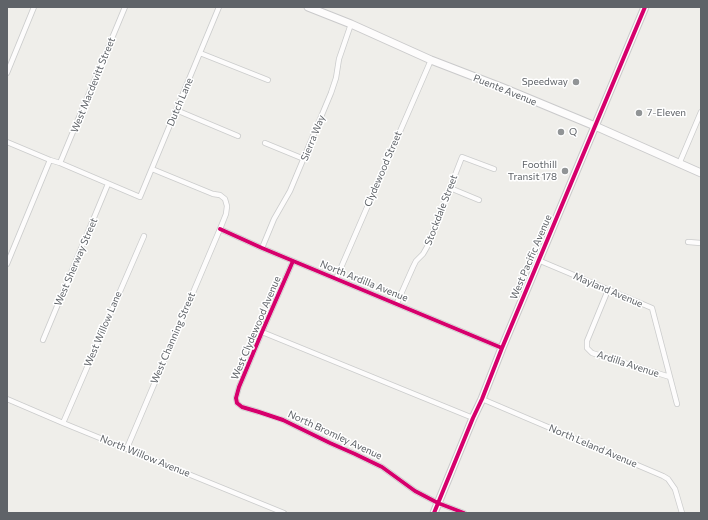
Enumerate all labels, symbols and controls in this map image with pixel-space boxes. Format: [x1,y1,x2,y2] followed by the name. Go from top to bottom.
[68,35,118,135] street label: West Macdevitt Street
[471,72,539,108] street label: Puente Avenue
[164,76,196,128] street label: Dutch Lane
[522,76,568,88] place label: Speedway
[571,77,581,87] marker: Speedway
[647,107,686,119] place label: 7-Eleven
[634,108,644,118] marker: 7-Eleven
[298,113,328,163] street label: Sierra Way
[569,126,577,138] place label: Q
[556,127,566,137] marker: Q
[362,129,404,209] street label: Clydewood Street
[508,159,557,182] place label: Foothill Transit 178
[560,166,570,176] marker: Foothill Transit 178
[422,173,460,247] street label: Stockdale Street
[508,213,554,301] street label: West Pacific Avenue
[52,216,100,308] street label: West Sherway Street
[318,258,410,304] street label: North Ardilla Avenue
[571,270,645,310] street label: Mayland Avenue
[229,274,283,382] street label: West Clydewood Avenue
[82,289,124,369] street label: West Willow Lane
[148,290,198,386] street label: West Channing Street
[595,348,661,380] street label: Ardilla Avenue
[286,408,384,462] street label: North Bromley Avenue
[547,422,639,470] street label: North Leland Avenue
[98,432,192,480] street label: North Willow Avenue

